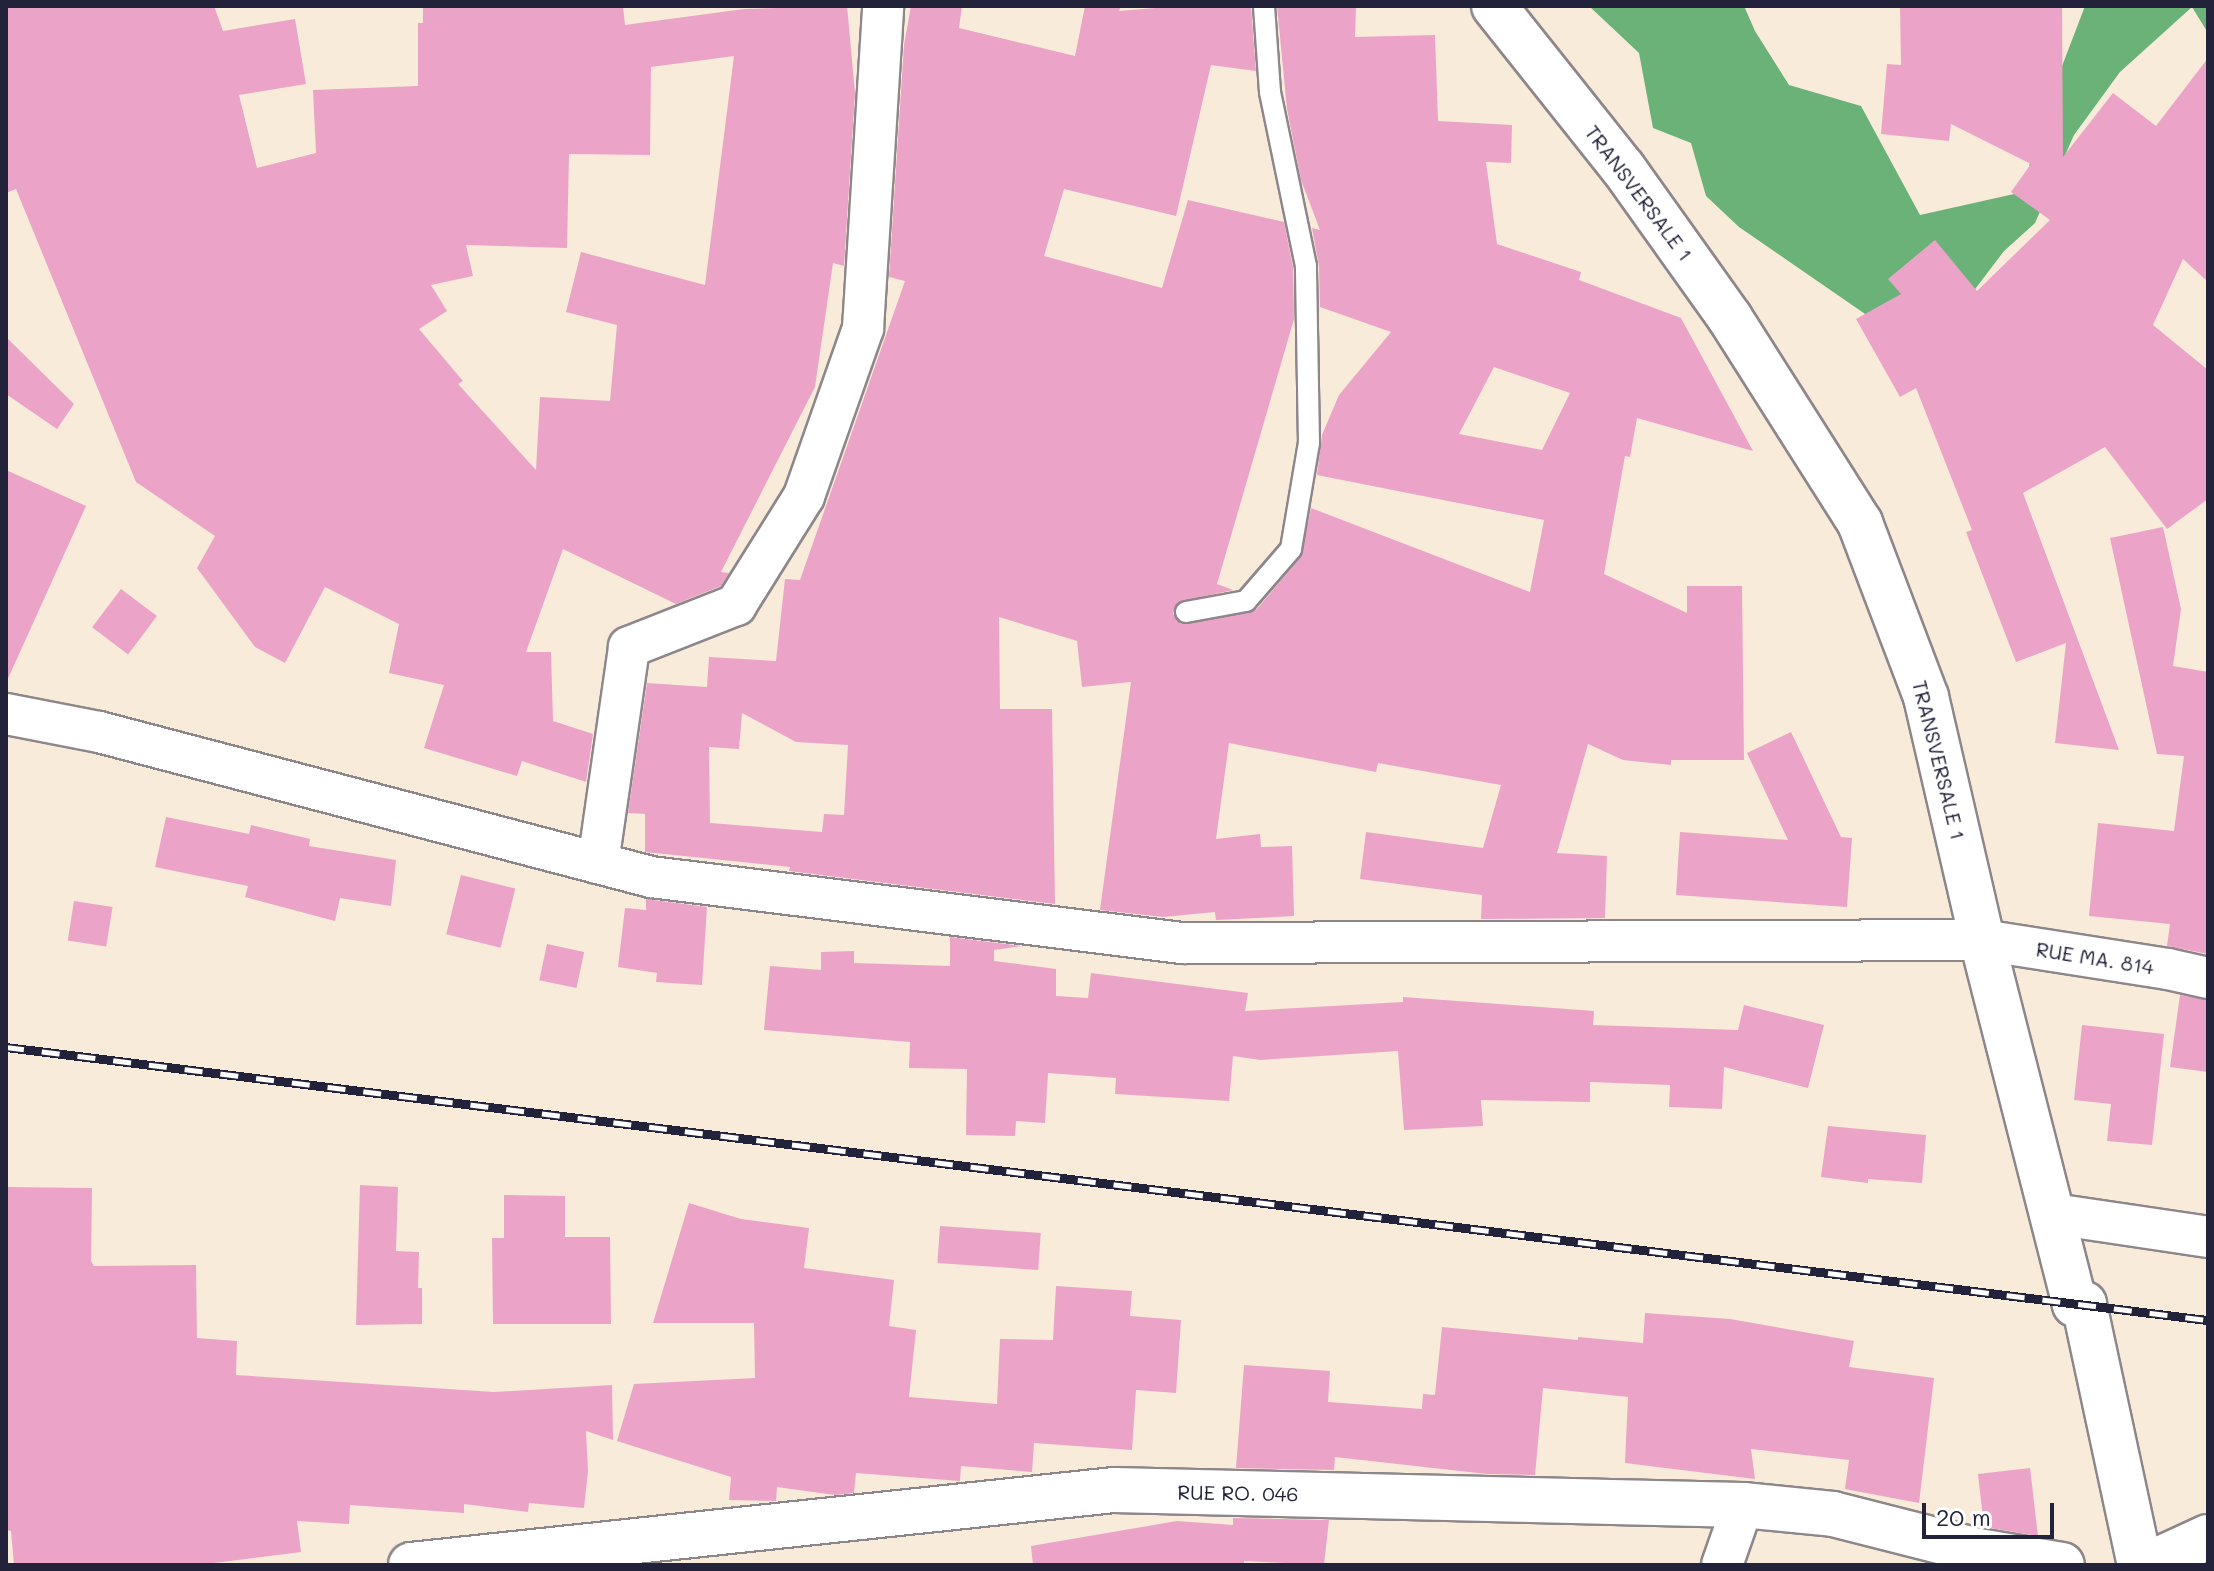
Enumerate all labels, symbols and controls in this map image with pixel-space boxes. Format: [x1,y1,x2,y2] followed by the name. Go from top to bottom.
[1580,121,1698,265] street label: TRANSVERSALE 1
[1908,678,1970,842] street label: TRANSVERSALE 1
[2034,937,2156,979] street label: RUE MA. 814
[1177,1480,1299,1506] street label: RUE RO. 046
[1926,1487,2058,1537] scale bar
[1936,1501,1991,1532] text: 20 m

